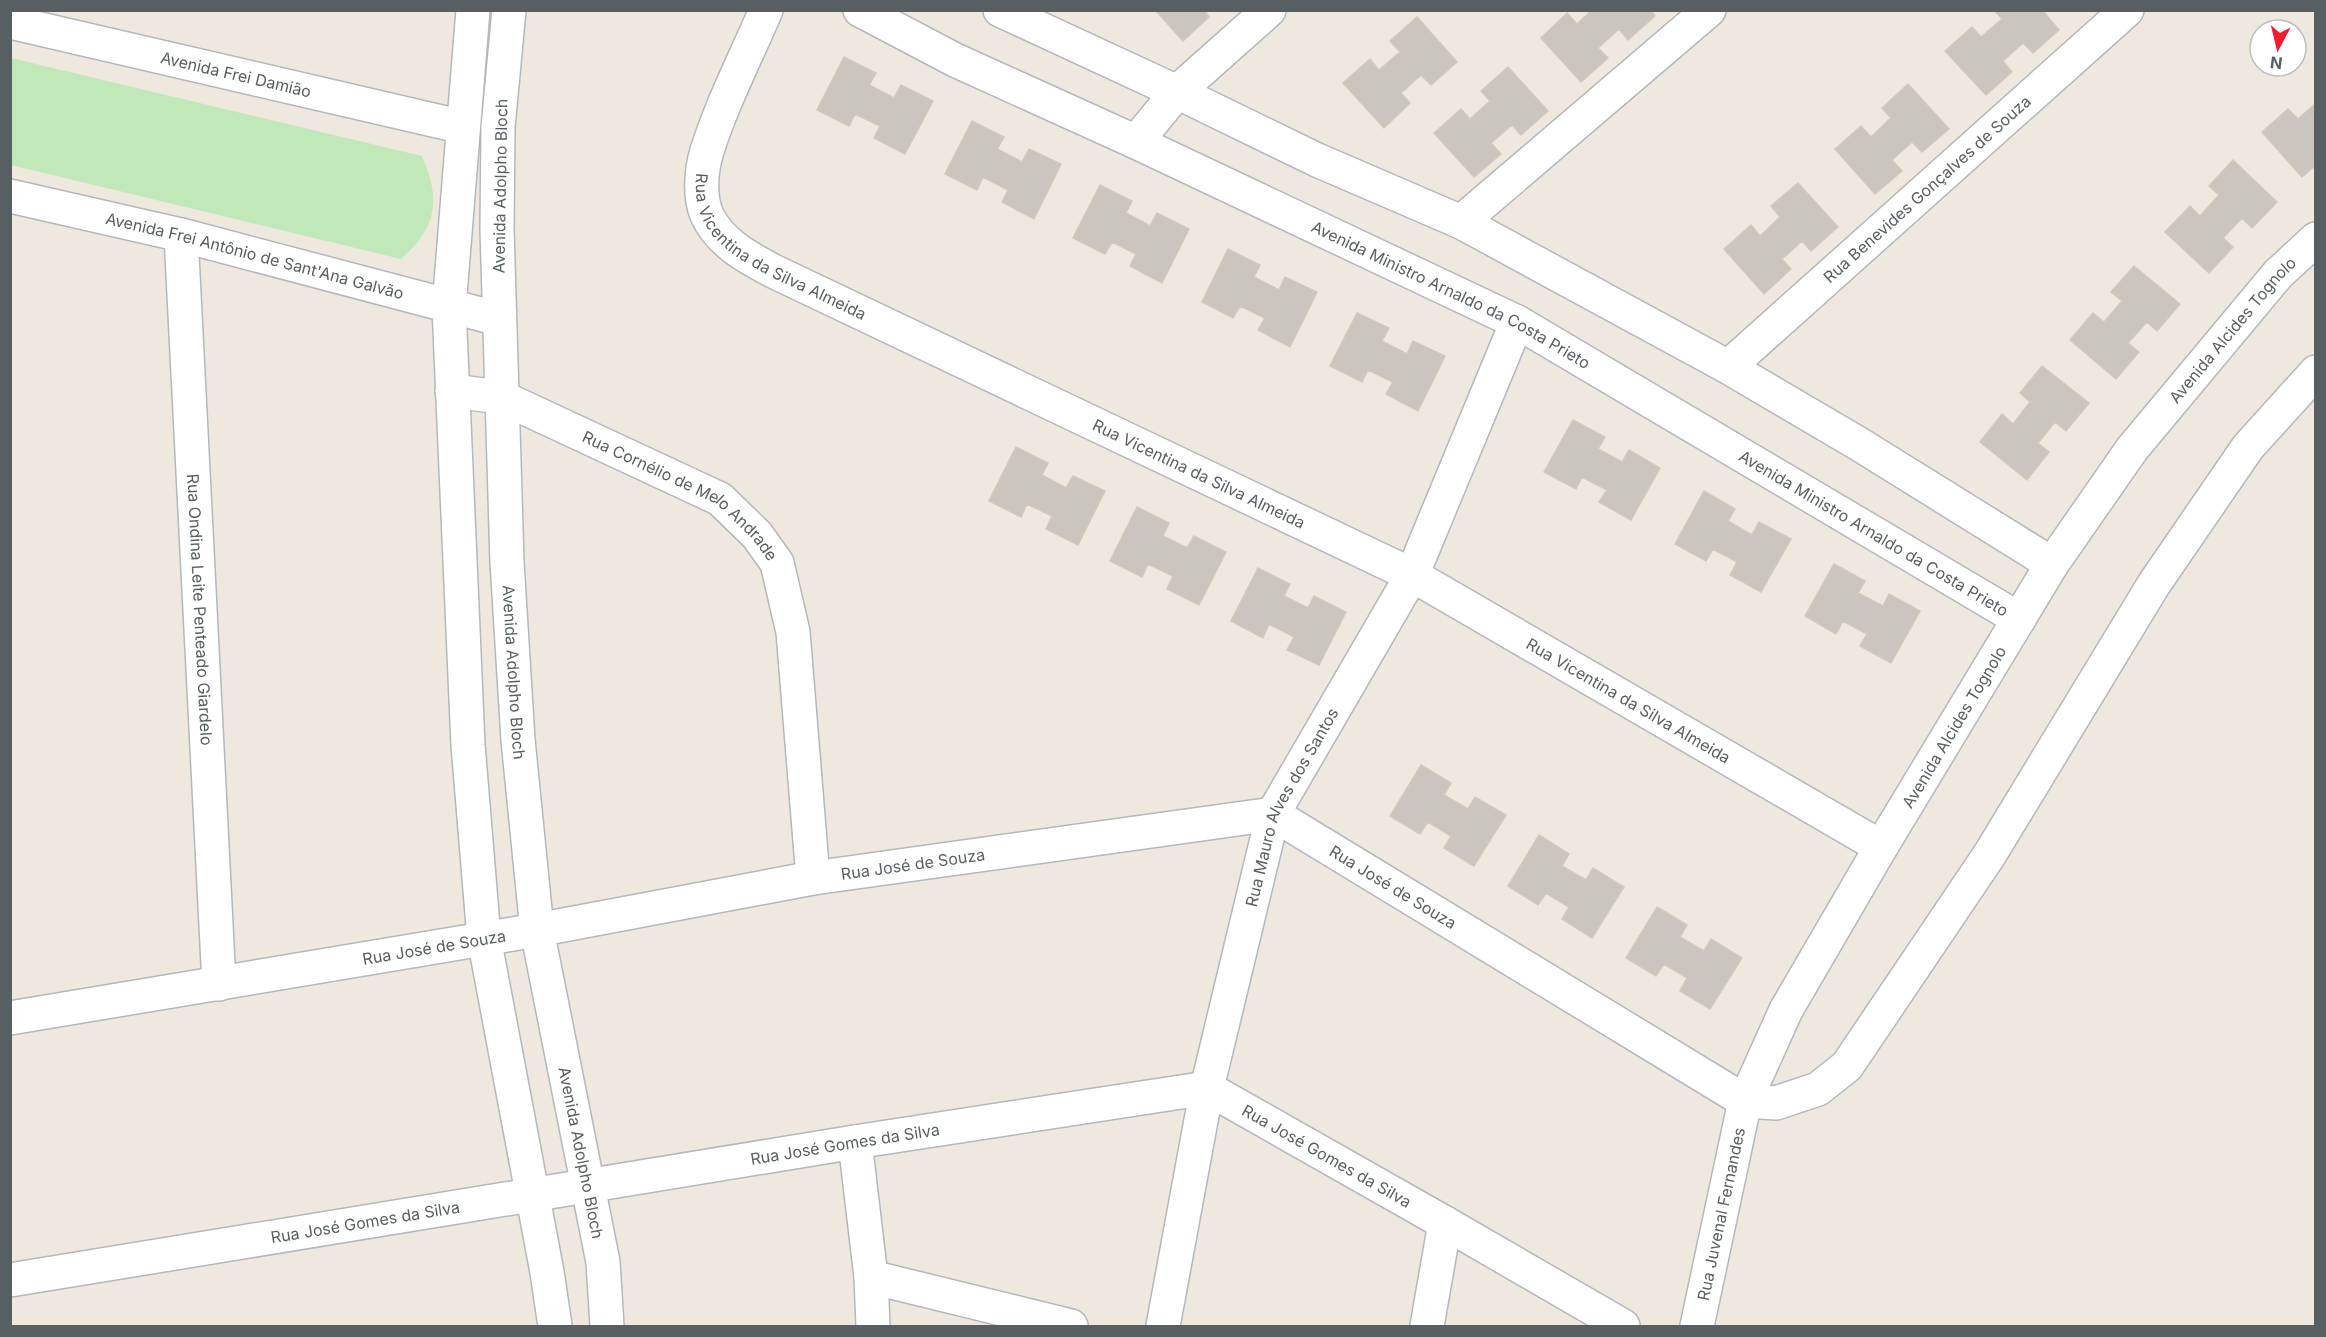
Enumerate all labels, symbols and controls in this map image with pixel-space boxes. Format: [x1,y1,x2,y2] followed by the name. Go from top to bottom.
[2248,18,2308,78] north arrow
[159,47,313,102] street label: Avenida Frei Damião
[2269,52,2283,74] text: N
[1819,91,2035,287] street label: Rua Benevides Gonçalves de Souza
[488,98,512,274] street label: Avenida Adolpho Bloch
[692,172,870,324] street label: Rua Vicentina da Silva Almeida
[104,208,406,303] street label: Avenida Frei Antônio de Sant'Ana Galvão
[1308,216,1594,373] street label: Avenida Ministro Arnaldo da Costa Prieto
[2165,253,2300,407] street label: Avenida Alcides Tognolo
[1090,415,1308,533] street label: Rua Vicentina da Silva Almeida
[579,426,782,564] street label: Rua Cornélio de Melo Andrade
[1736,446,2012,620] street label: Avenida Ministro Arnaldo da Costa Prieto
[183,473,217,746] street label: Rua Ondina Leite Penteado Giardelo
[498,584,530,760] street label: Avenida Adolpho Bloch
[1523,633,1734,768] street label: Rua Vicentina da Silva Almeida
[1898,642,2010,812] street label: Avenida Alcides Tognolo
[1241,704,1343,909] street label: Rua Mauro Alves dos Santos
[1326,841,1460,933] street label: Rua José de Souza
[840,844,986,884] street label: Rua José de Souza
[361,925,507,969] street label: Rua José de Souza
[554,1065,608,1240] street label: Avenida Adolpho Bloch
[1239,1100,1415,1212] street label: Rua José Gomes da Silva
[749,1119,941,1169] street label: Rua José Gomes da Silva
[1693,1126,1749,1302] street label: Rua Juvenal Fernandes
[269,1197,461,1247] street label: Rua José Gomes da Silva

